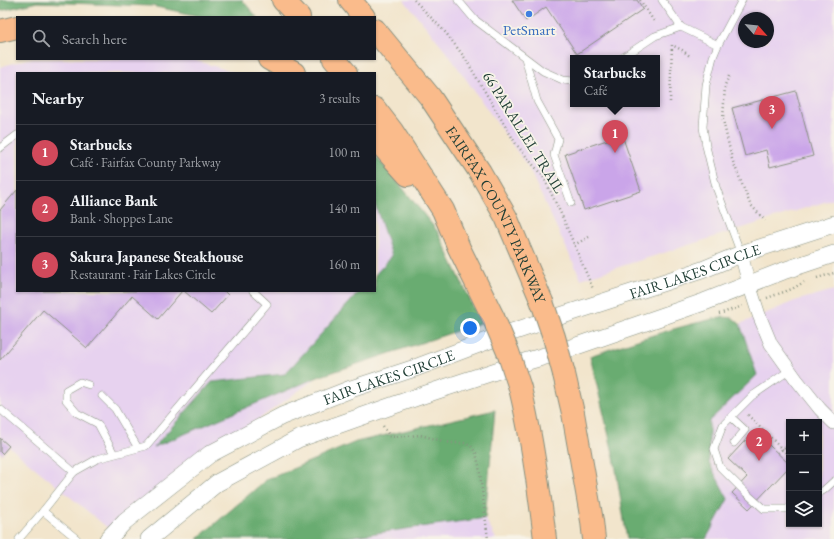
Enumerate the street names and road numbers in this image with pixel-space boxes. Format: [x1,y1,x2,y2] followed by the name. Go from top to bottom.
[479,68,569,196] street label: 66 PARALLEL TRAIL
[442,122,551,307] street label: FAIRFAX COUNTY PARKWAY
[627,239,763,303] street label: FAIR LAKES CIRCLE
[320,344,457,409] street label: FAIR LAKES CIRCLE

